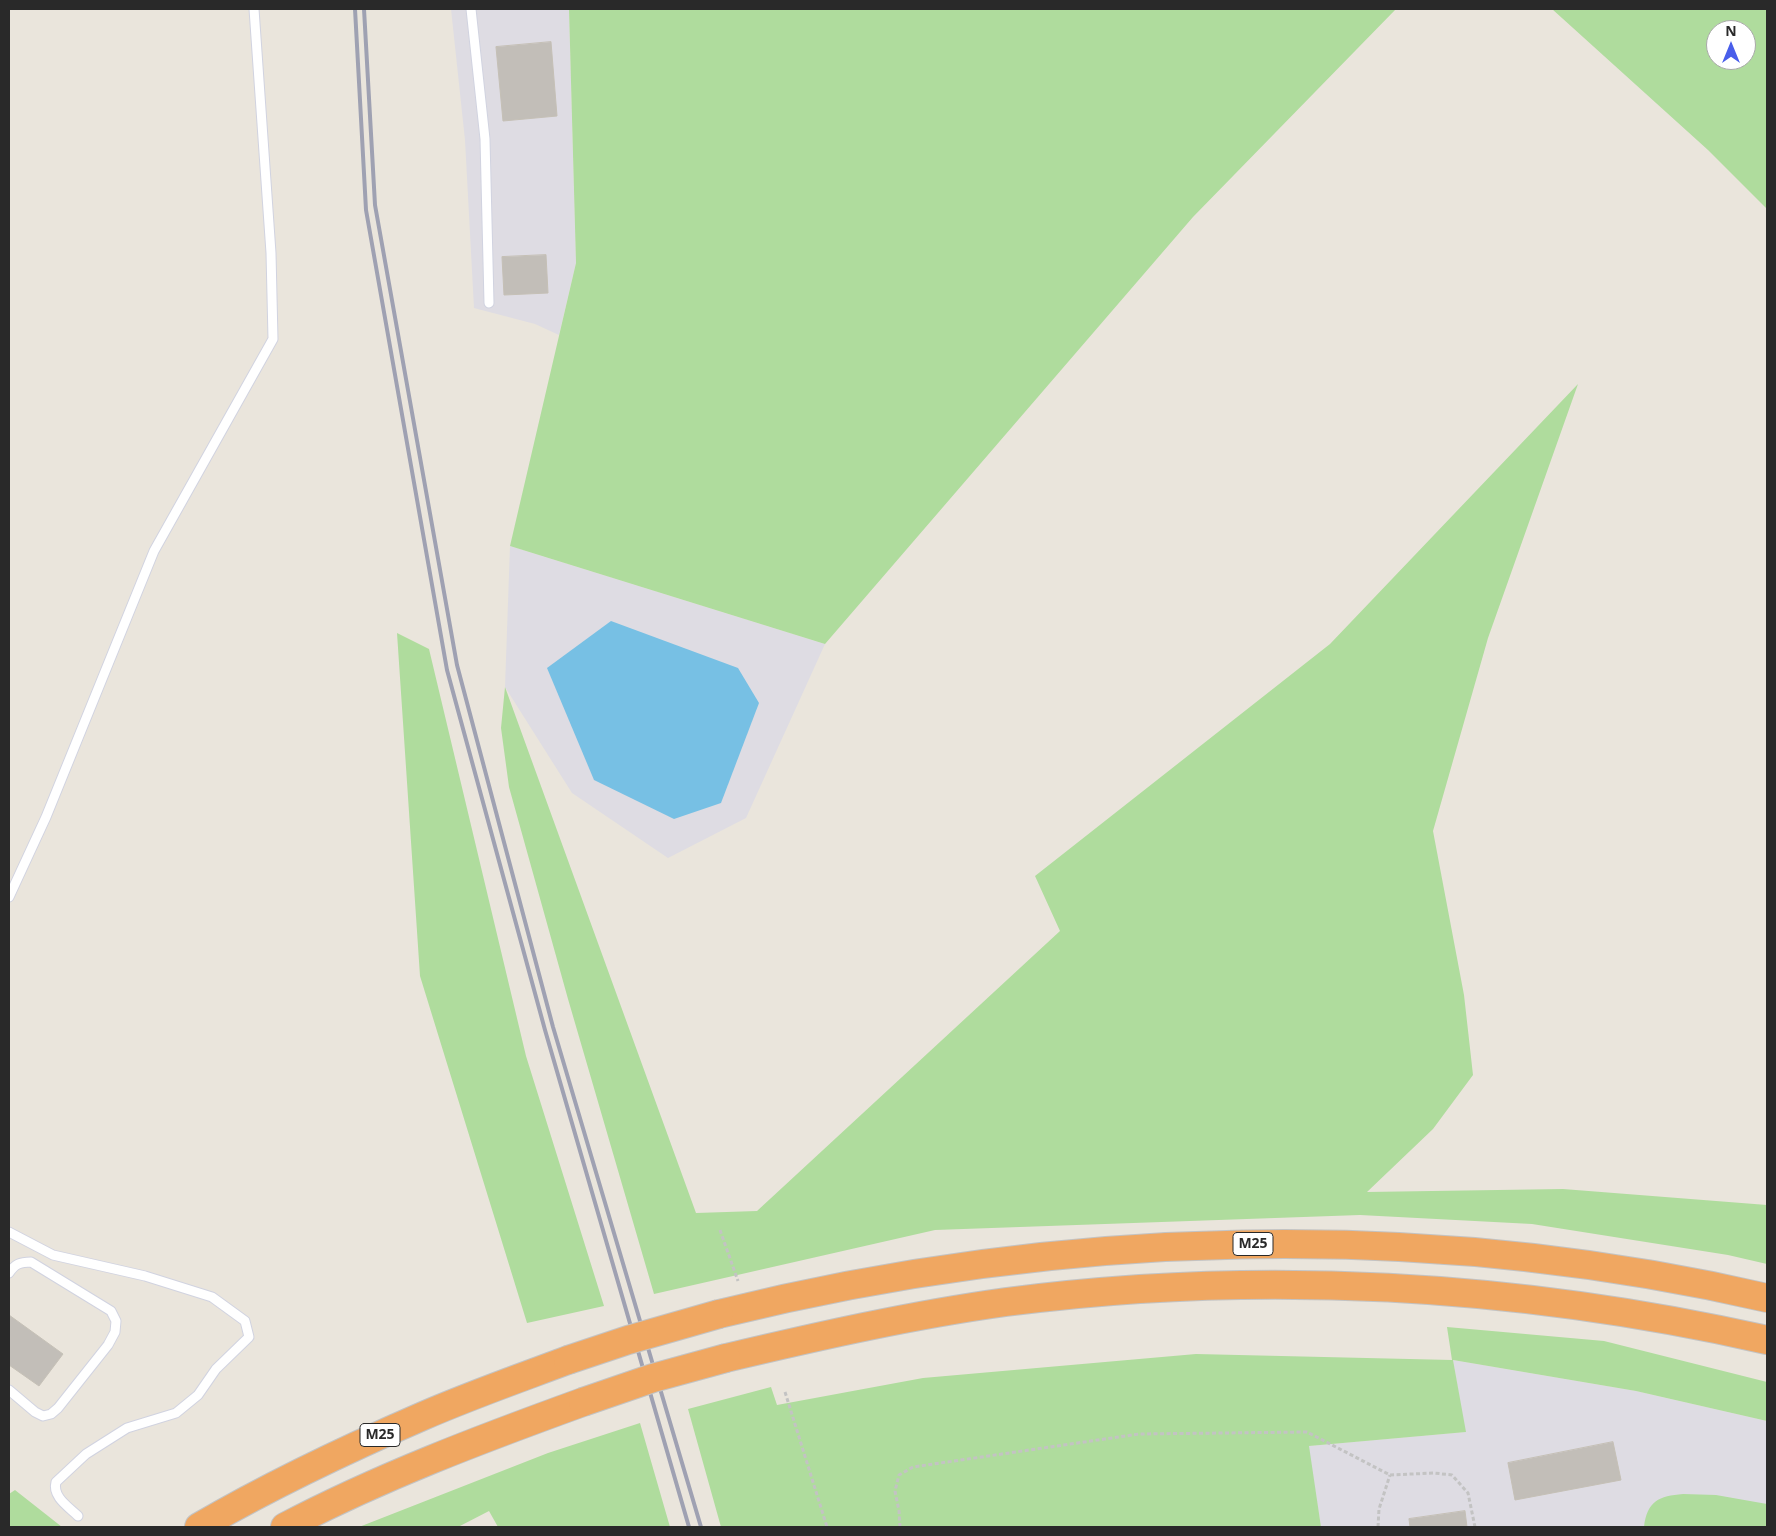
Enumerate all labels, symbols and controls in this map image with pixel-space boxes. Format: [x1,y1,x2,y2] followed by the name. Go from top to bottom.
[1706,20,1756,70] north arrow
[1725,21,1737,40] text: N
[1233,1232,1273,1256] road number: M25
[360,1424,400,1446] road number: M25

